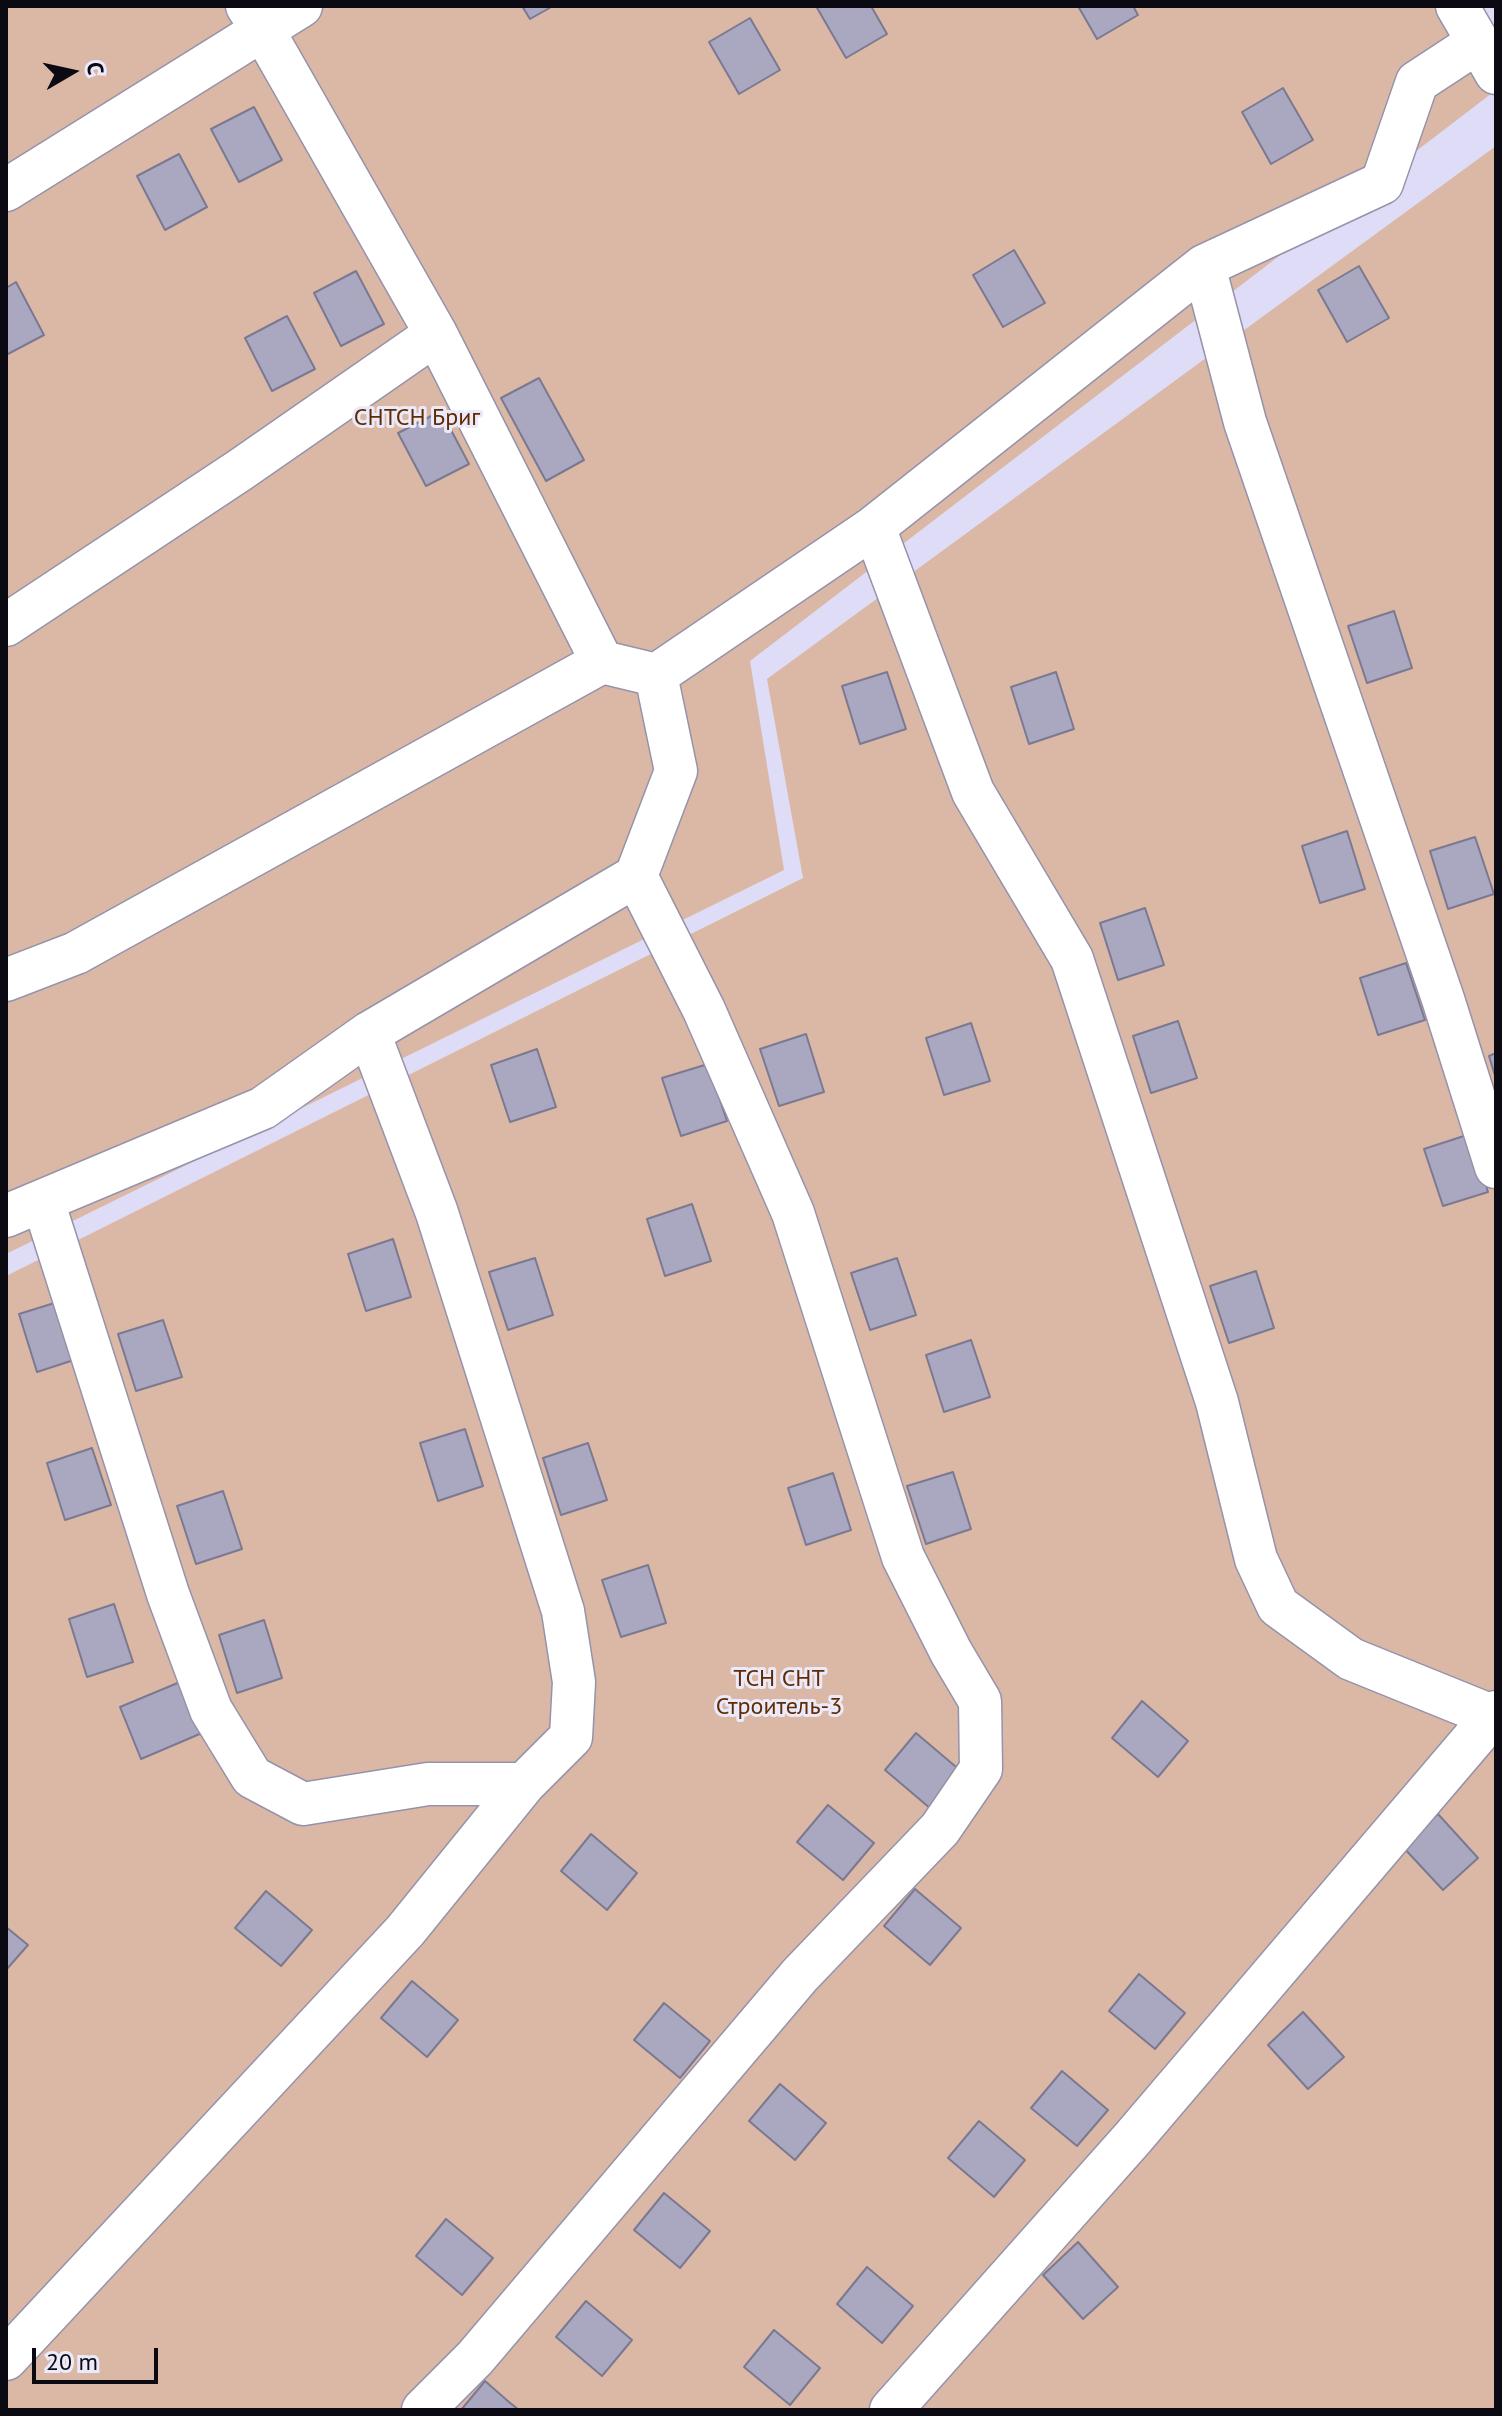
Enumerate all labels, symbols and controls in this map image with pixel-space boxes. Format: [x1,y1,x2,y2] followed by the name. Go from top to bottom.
[32,32,112,112] north arrow
[81,60,110,77] text: С
[354,404,480,432] park label: СНТСН Бриг
[716,1665,842,1721] park label: ТСН СНТ Строитель-3
[36,2332,162,2382] scale bar
[46,2346,98,2377] text: 20 m

